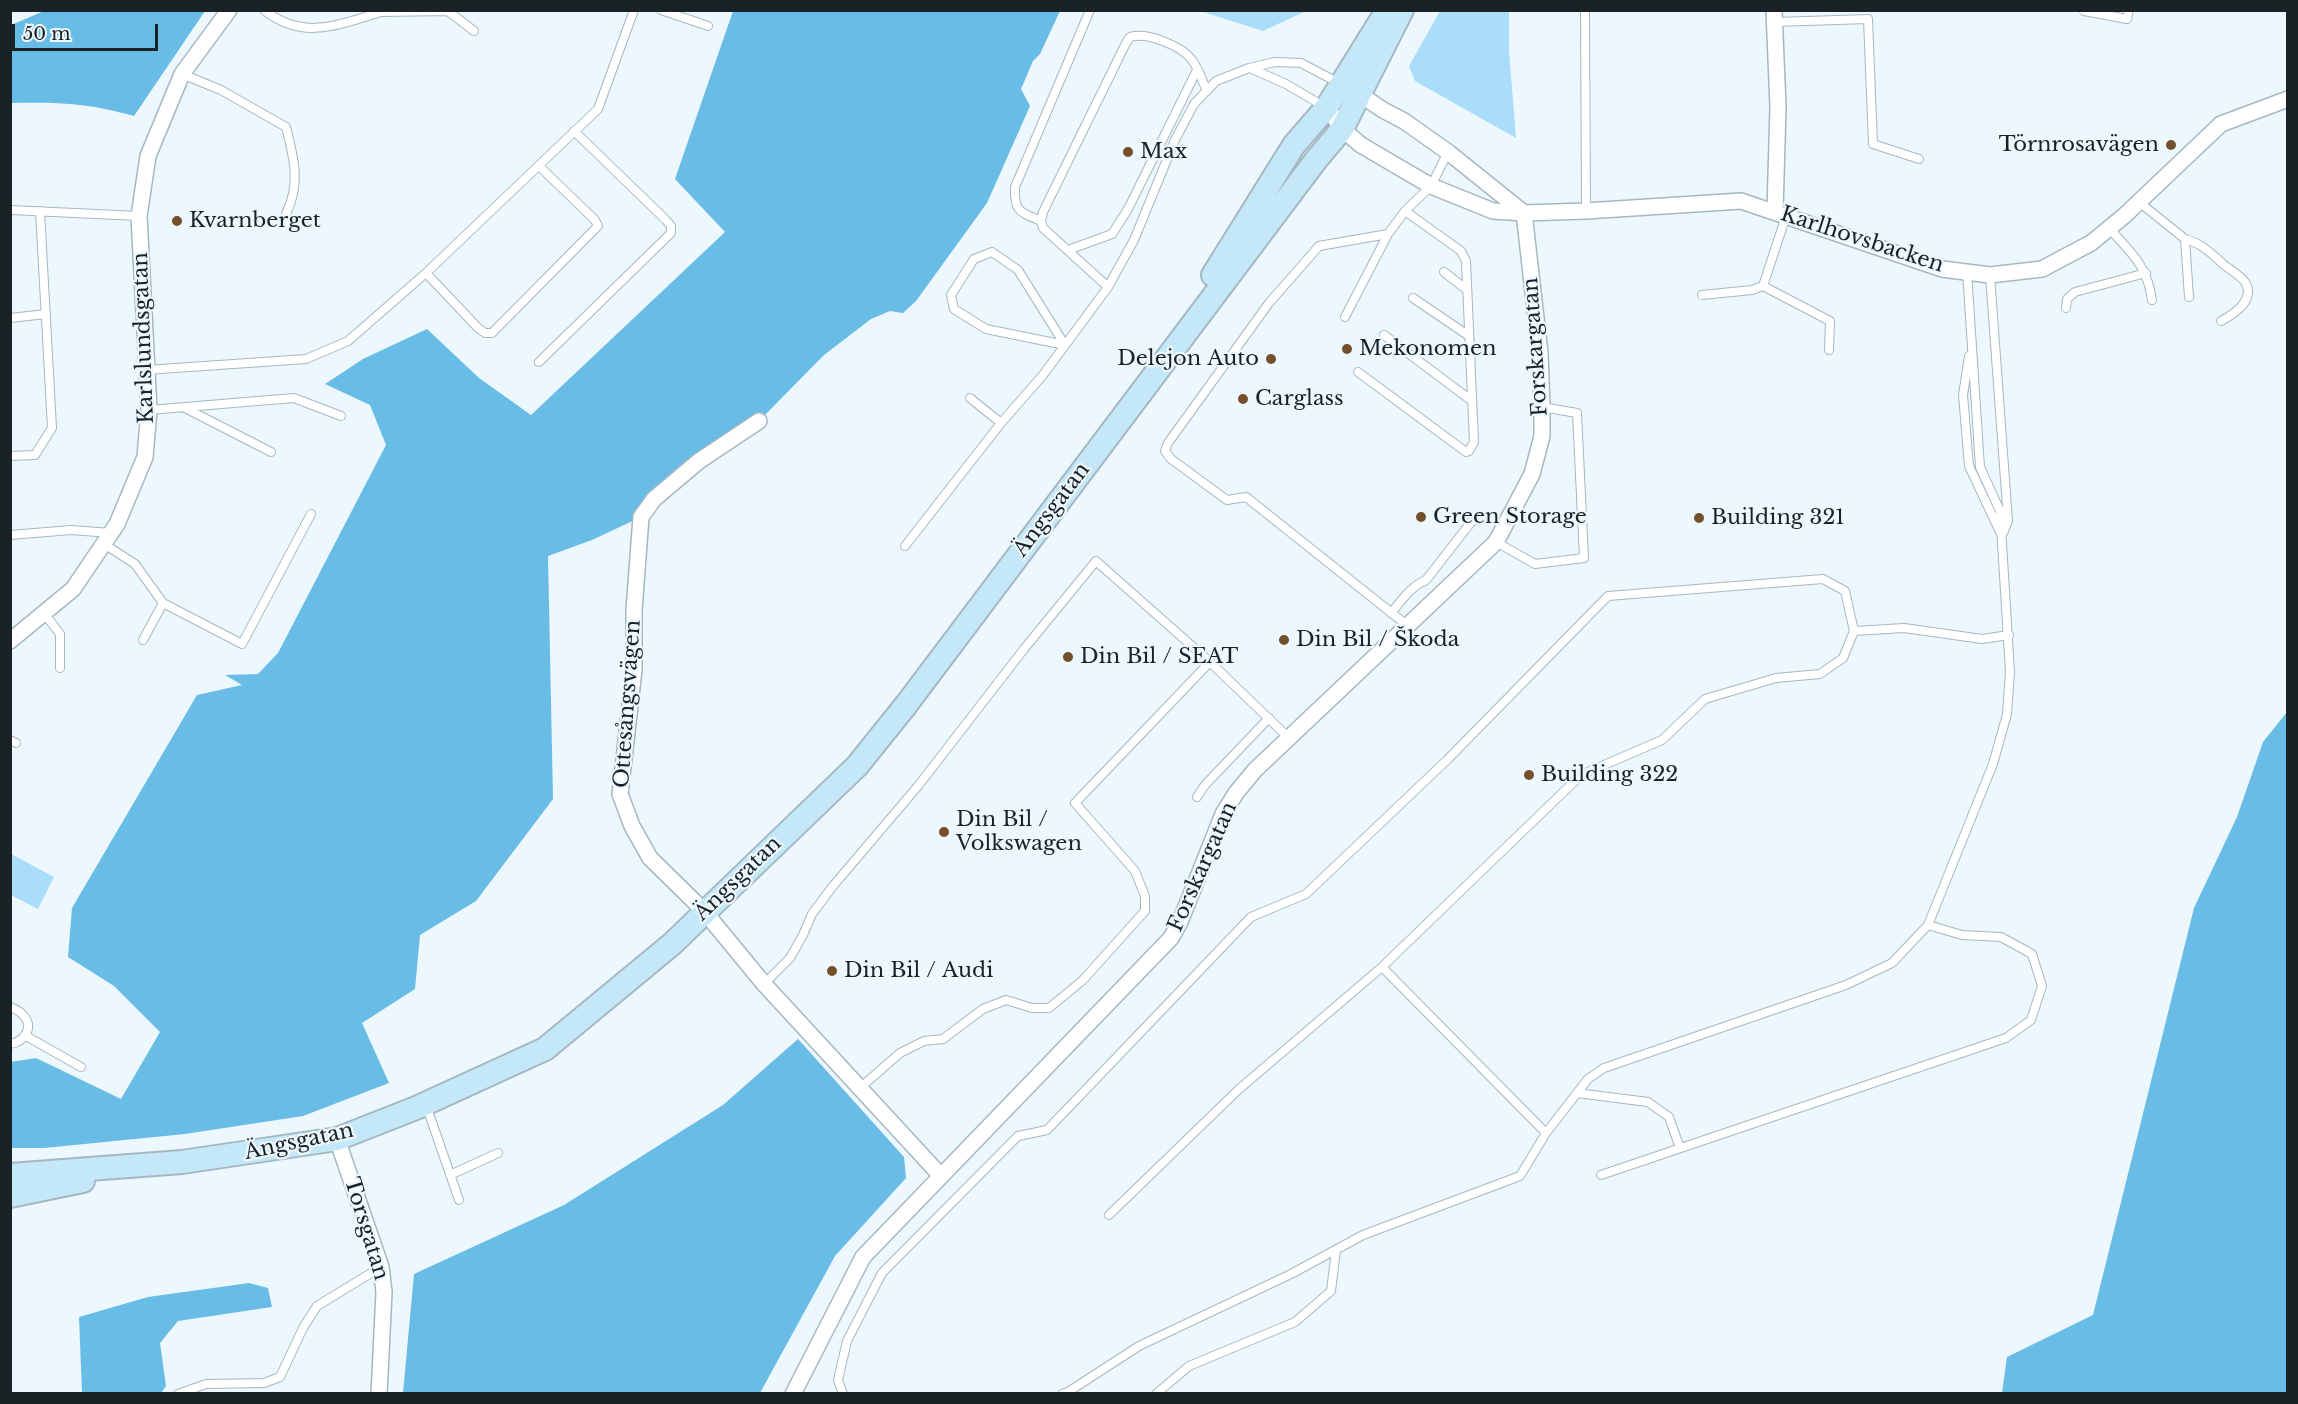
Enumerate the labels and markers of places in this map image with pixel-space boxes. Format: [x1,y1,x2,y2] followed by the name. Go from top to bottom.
[1999,132,2159,158] place label: Törnrosavägen
[2164,138,2178,152] marker: Törnrosavägen
[1140,139,1187,165] place label: Max
[1121,145,1135,159] marker: Max
[189,208,321,234] place label: Kvarnberget
[170,214,184,228] marker: Kvarnberget
[1359,336,1497,362] place label: Mekonomen
[1340,342,1354,356] marker: Mekonomen
[1117,346,1259,372] place label: Delejon Auto
[1264,352,1278,366] marker: Delejon Auto
[1255,386,1344,412] place label: Carglass
[1236,392,1250,406] marker: Carglass
[1433,504,1587,530] place label: Green Storage
[1711,505,1845,531] place label: Building 321
[1414,510,1428,524] marker: Green Storage
[1692,511,1706,525] marker: Building 321
[1296,627,1459,653] place label: Din Bil / Škoda
[1277,633,1291,647] marker: Din Bil / Škoda
[1080,644,1238,670] place label: Din Bil / SEAT
[1061,650,1075,664] marker: Din Bil / SEAT
[1541,762,1678,788] place label: Building 322
[1522,768,1536,782] marker: Building 322
[956,807,1082,857] place label: Din Bil / Volkswagen
[937,825,951,839] marker: Din Bil / Volkswagen
[844,958,993,984] place label: Din Bil / Audi
[825,964,839,978] marker: Din Bil / Audi

